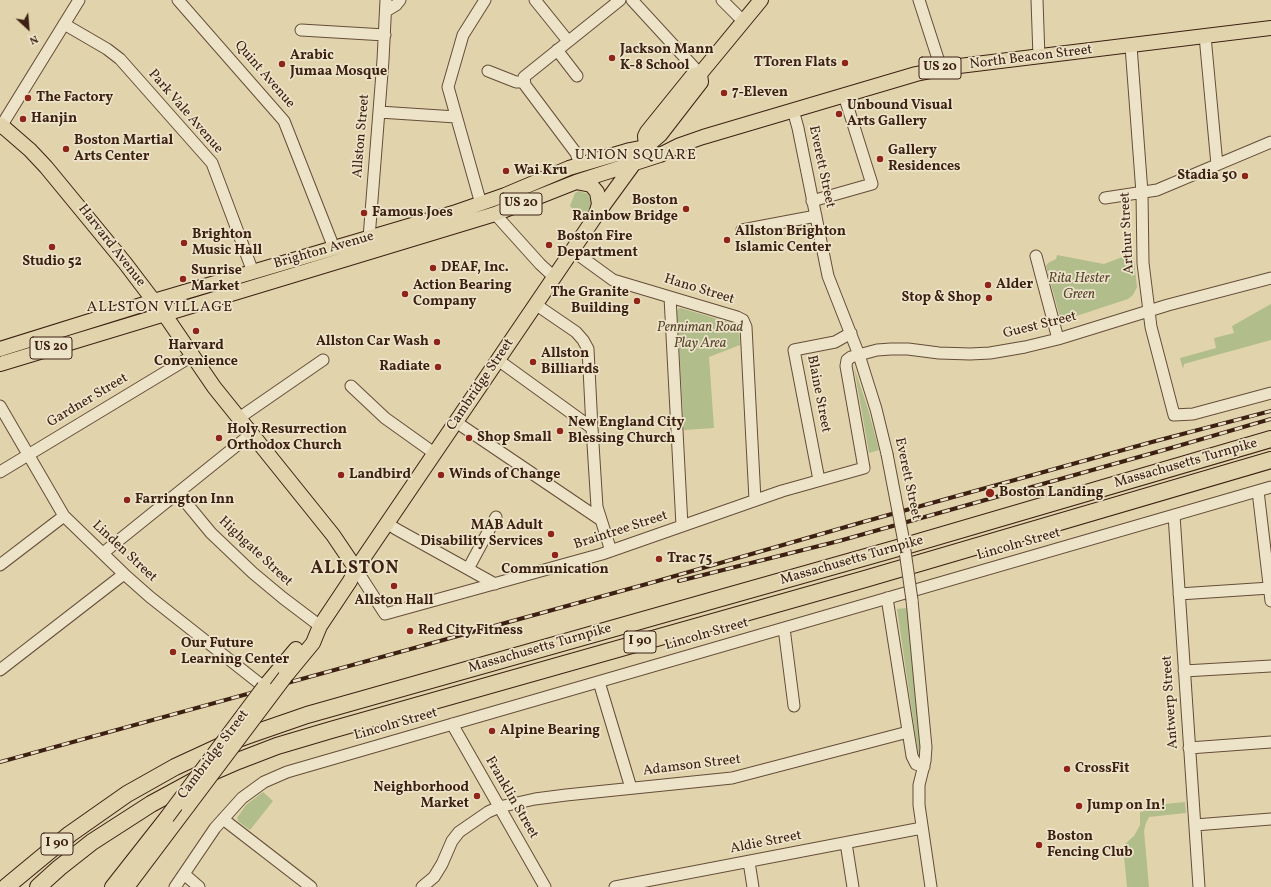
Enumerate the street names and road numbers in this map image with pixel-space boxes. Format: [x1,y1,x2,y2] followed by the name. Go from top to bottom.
[230,38,298,112] street label: Quint Avenue
[969,42,1093,74] street label: North Beacon Street
[919,57,961,79] road number: US 20
[144,66,226,158] street label: Park Vale Avenue
[350,93,374,179] street label: Allston Street
[804,124,838,210] street label: Everett Street
[1117,191,1139,275] street label: Arthur Street
[500,193,542,215] road number: US 20
[74,201,148,291] street label: Harvard Avenue
[272,229,376,273] street label: Brighton Avenue
[662,271,736,309] street label: Hano Street
[1002,309,1078,343] street label: Guest Street
[444,336,518,434] street label: Cambridge Street
[30,337,72,359] road number: US 20
[802,354,834,434] street label: Blaine Street
[45,370,131,432] street label: Gardner Street
[890,436,924,522] street label: Everett Street
[1112,436,1260,492] street label: Massachusetts Turnpike
[572,508,670,554] street label: Braintree Street
[215,513,295,591] street label: Highgate Street
[88,518,160,586] street label: Linden Street
[975,525,1063,565] street label: Lincoln Street
[778,533,926,589] street label: Massachusetts Turnpike
[663,615,751,655] street label: Lincoln Street
[466,621,614,677] street label: Massachusetts Turnpike
[624,631,656,653] road number: I 90
[1159,655,1183,749] street label: Antwerp Street
[352,705,440,745] street label: Lincoln Street
[175,707,253,803] street label: Cambridge Street
[642,752,742,780] street label: Adamson Street
[481,754,541,842] street label: Franklin Street
[729,828,803,858] street label: Aldie Street
[41,833,73,855] road number: I 90

